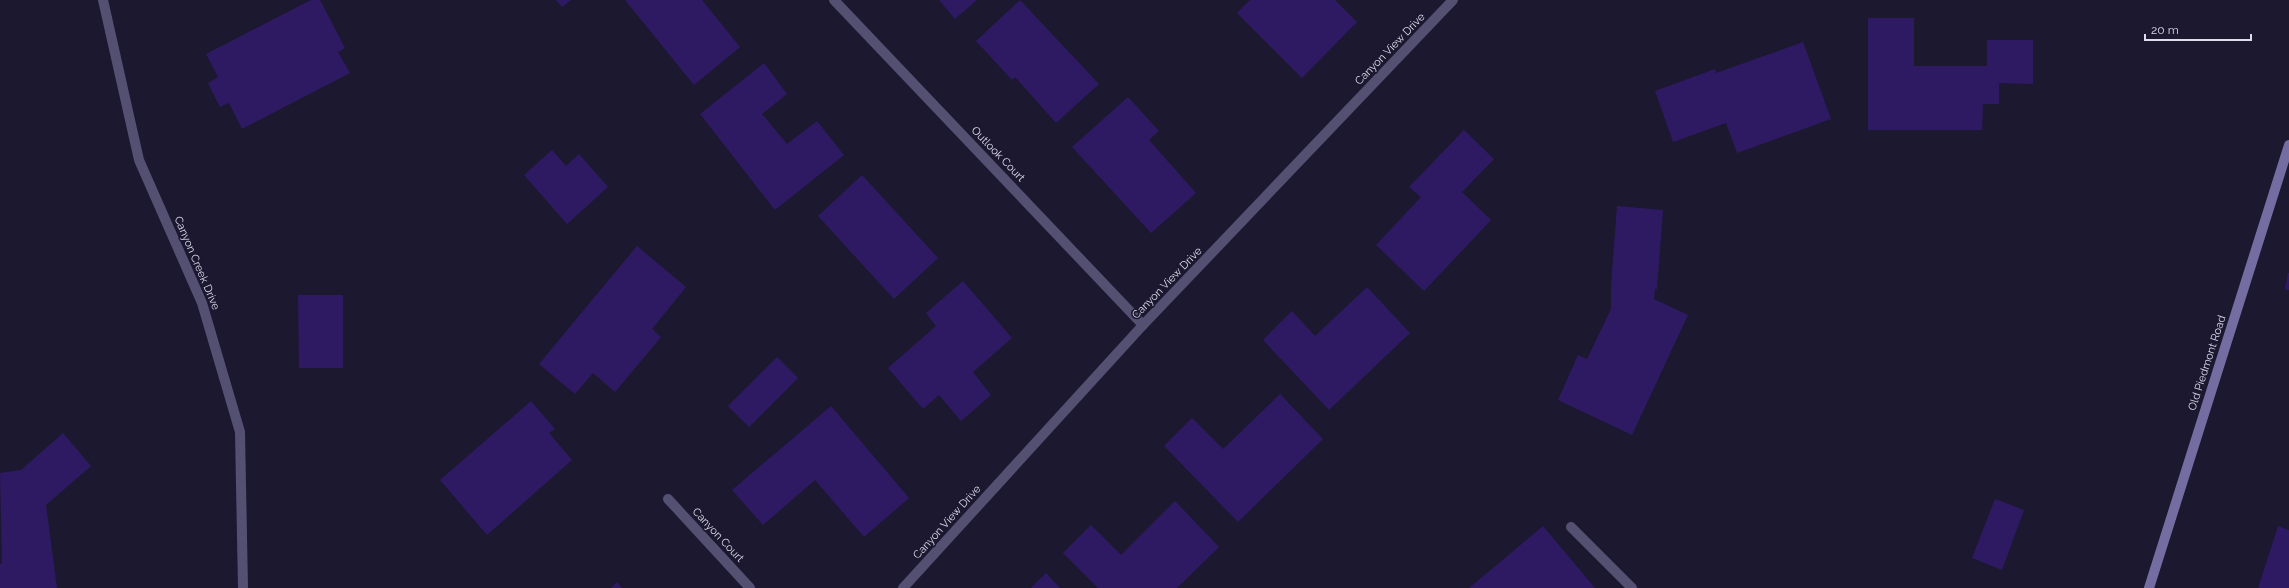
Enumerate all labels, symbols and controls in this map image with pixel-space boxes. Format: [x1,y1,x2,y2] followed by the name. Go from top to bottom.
[1352,10,1428,88] street label: Canyon View Drive
[2145,16,2251,42] scale bar
[2151,23,2179,37] text: 20 m
[969,124,1028,184] street label: Outlook Court
[171,214,223,312] street label: Canyon Creek Drive
[1129,244,1205,322] street label: Canyon View Drive
[2185,314,2229,412] street label: Old Piedmont Road
[910,482,984,562] street label: Canyon View Drive
[690,505,747,565] street label: Canyon Court

